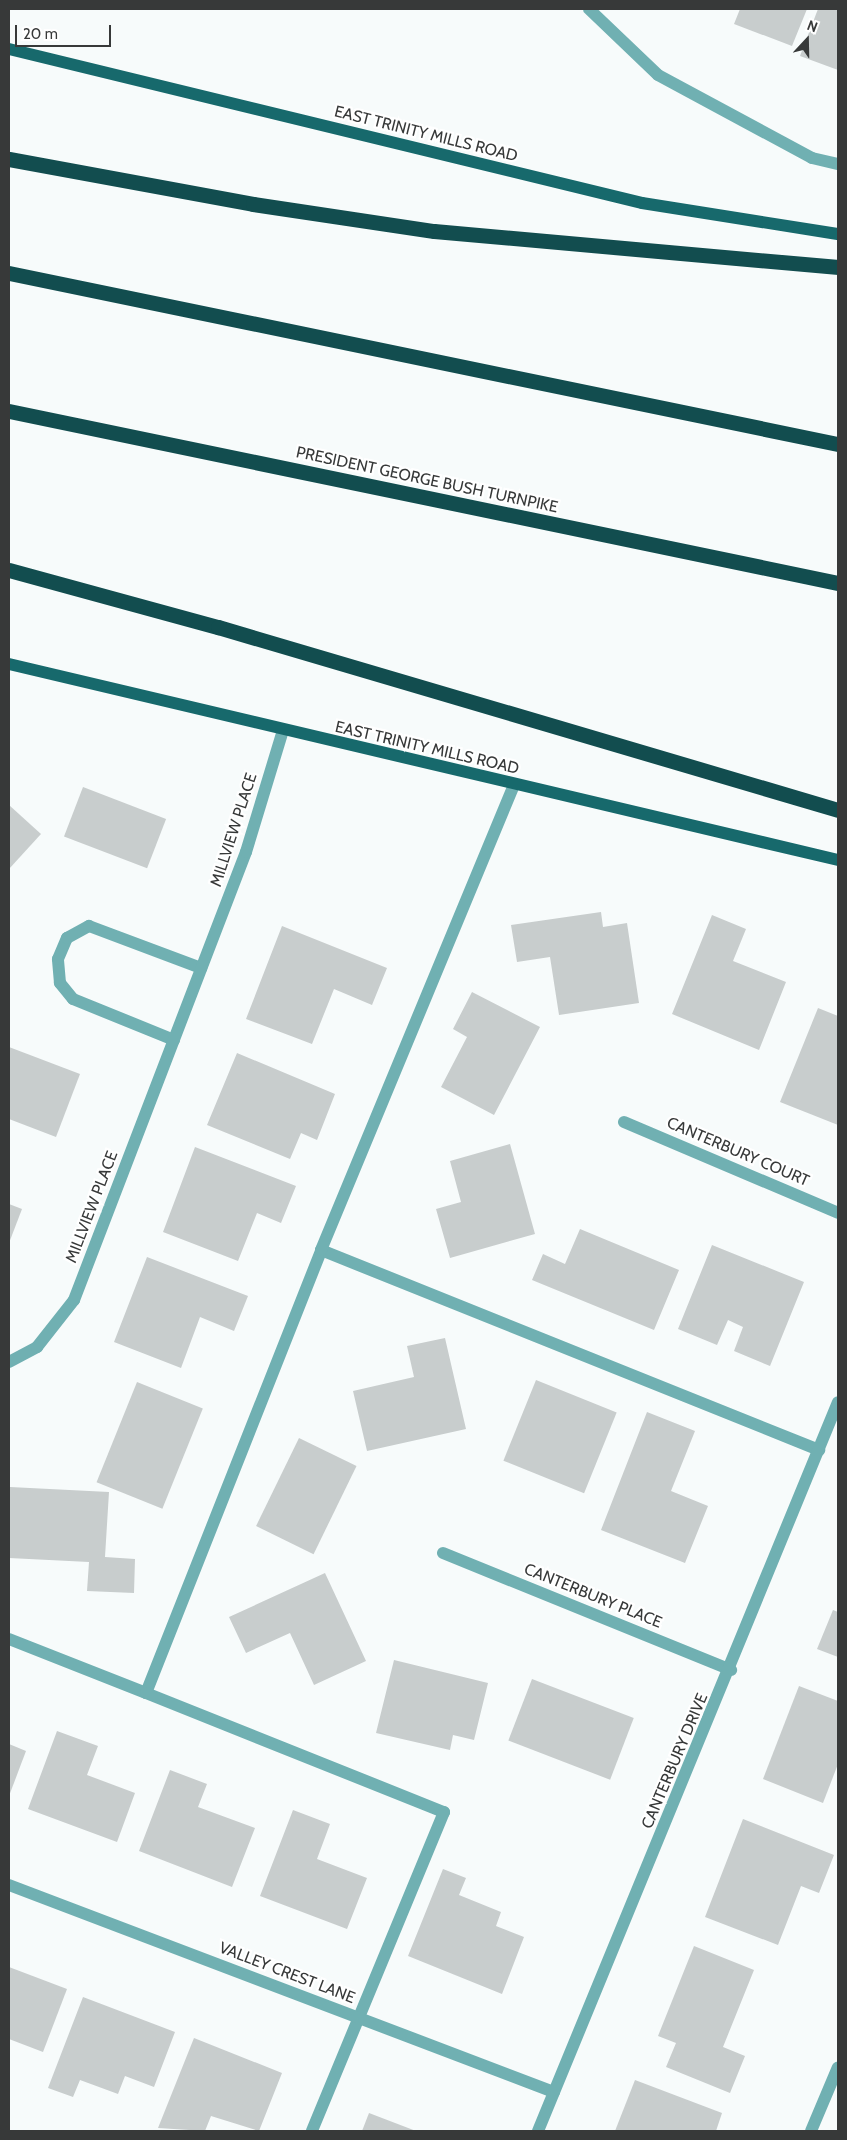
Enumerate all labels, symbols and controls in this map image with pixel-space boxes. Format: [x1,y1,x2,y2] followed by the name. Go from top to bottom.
[18,15,114,47] scale bar
[782,15,832,65] north arrow
[805,16,820,36] text: N
[23,25,58,43] text: 20 m
[332,102,520,166] street label: EAST TRINITY MILLS ROAD
[294,443,560,517] street label: PRESIDENT GEORGE BUSH TURNPIKE
[333,717,521,779] street label: EAST TRINITY MILLS ROAD
[207,771,261,889] street label: MILLVIEW PLACE
[664,1113,812,1191] street label: CANTERBURY COURT
[62,1148,122,1266] street label: MILLVIEW PLACE
[521,1560,665,1632] street label: CANTERBURY PLACE
[638,1690,712,1832] street label: CANTERBURY DRIVE
[216,1938,358,2008] street label: VALLEY CREST LANE

